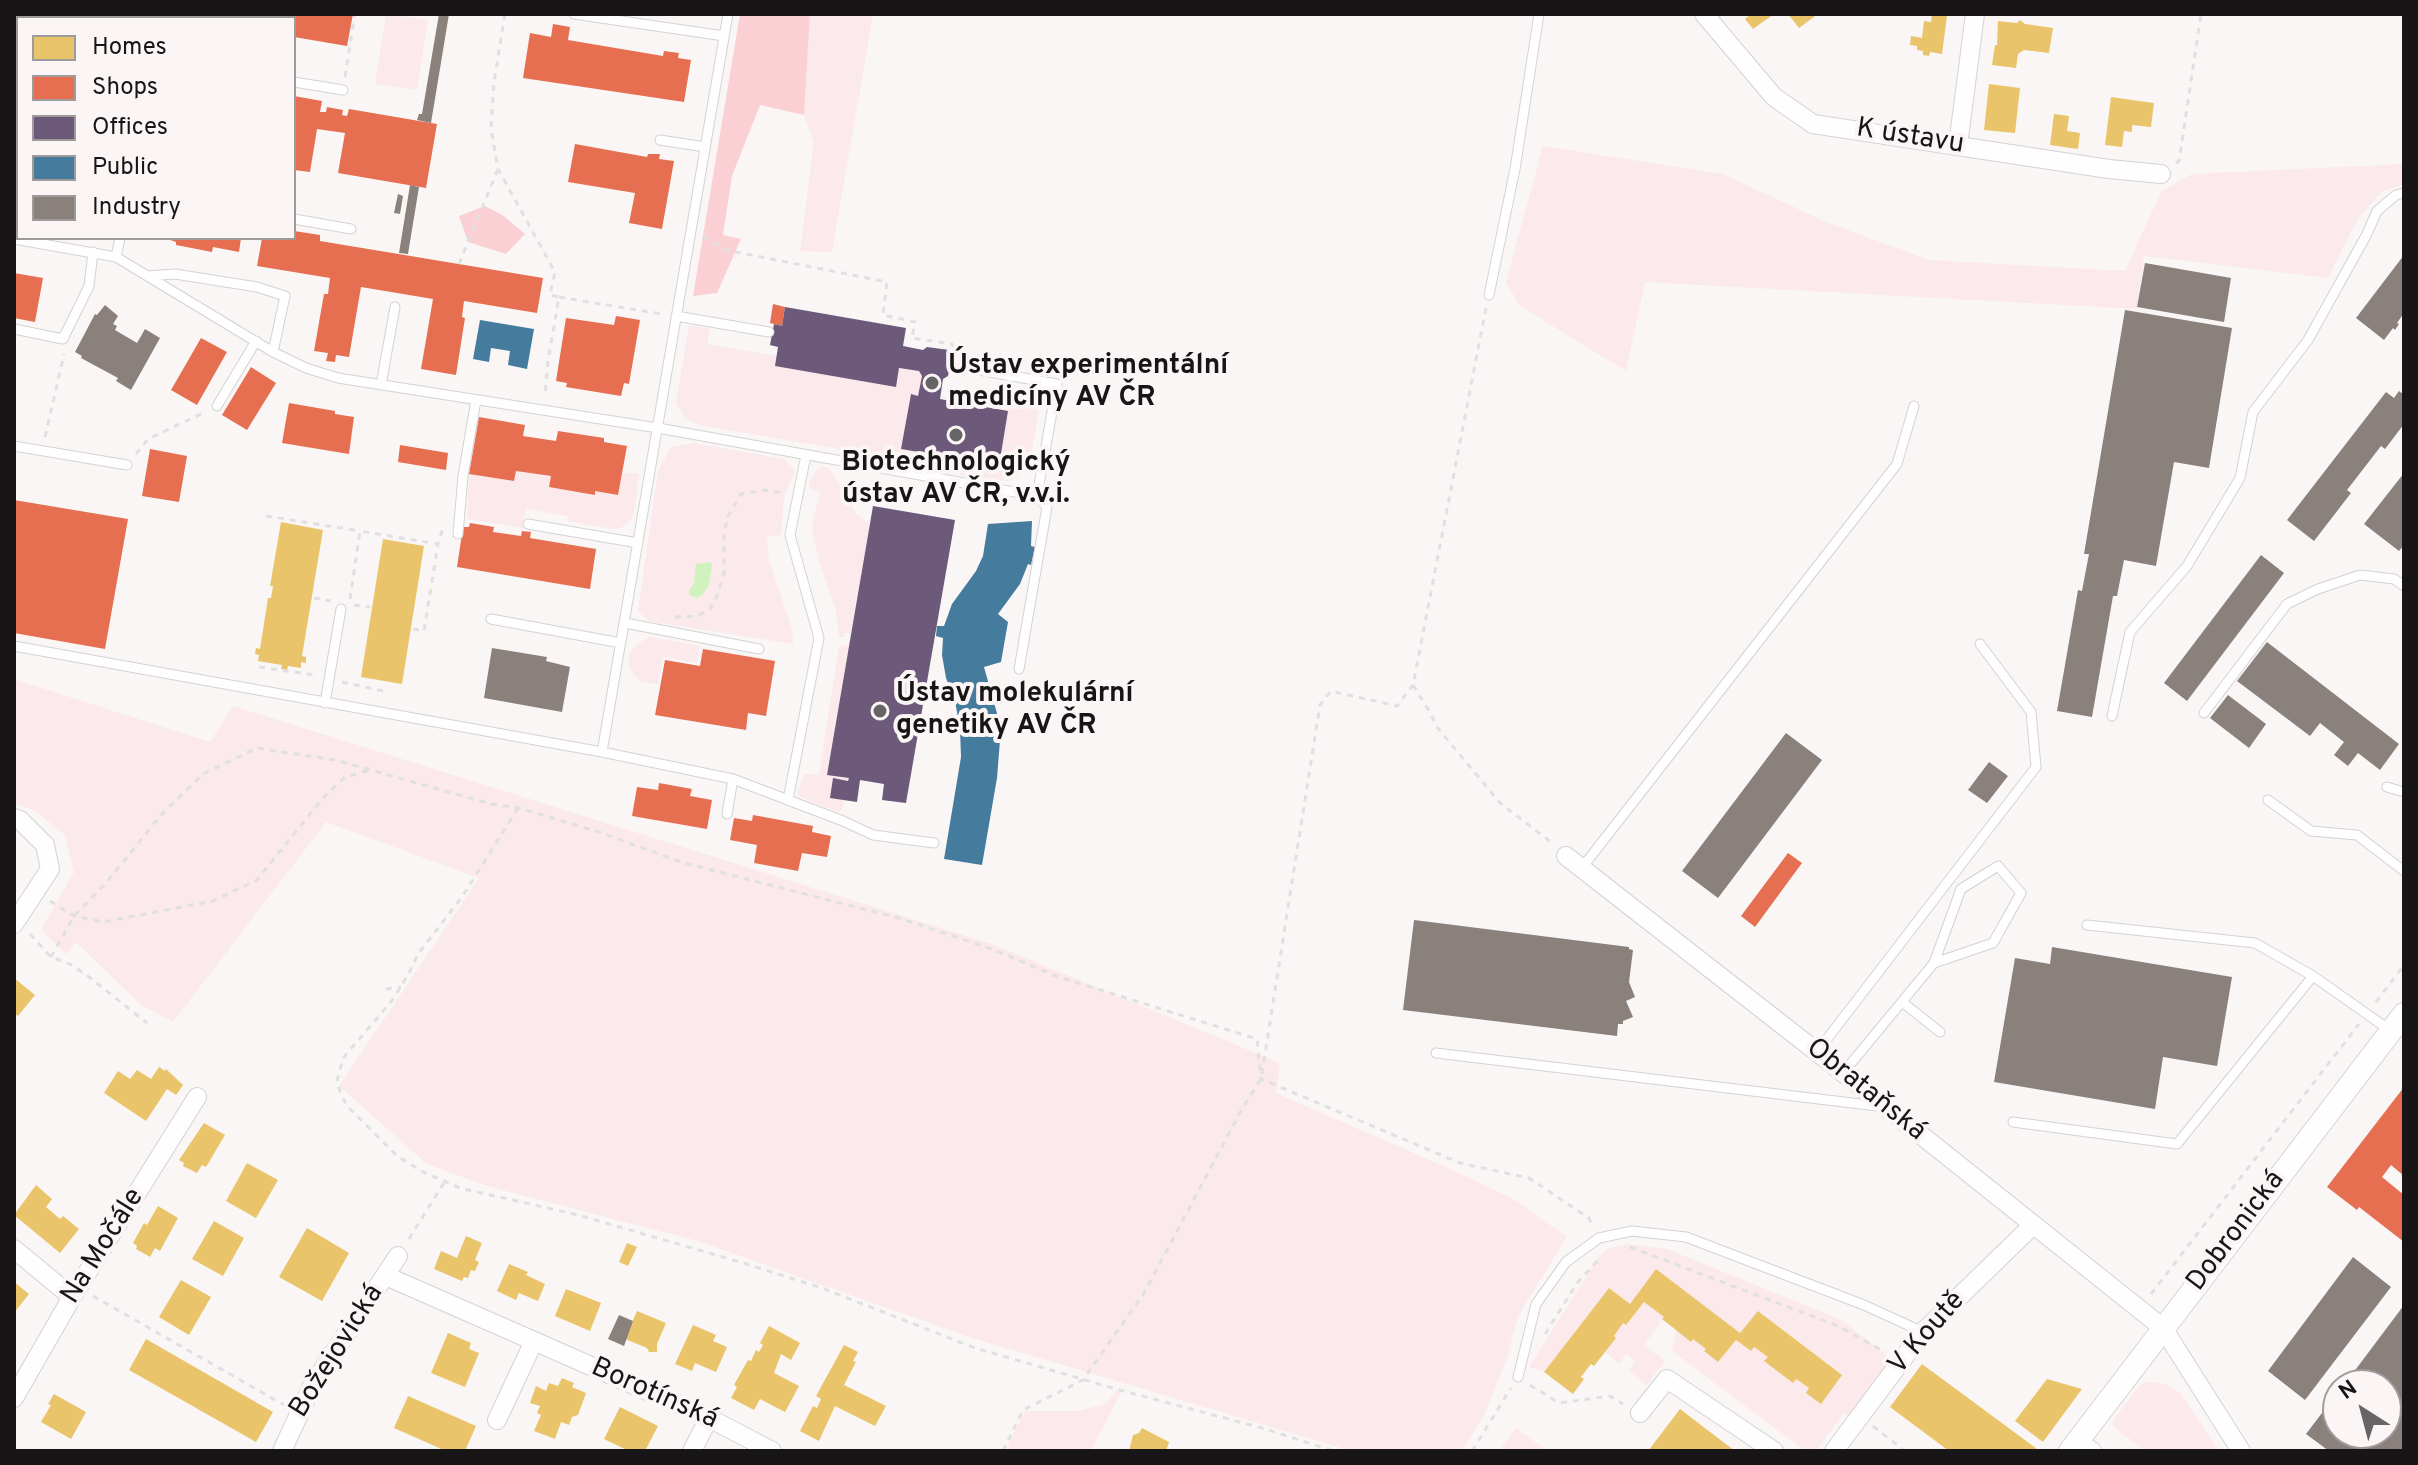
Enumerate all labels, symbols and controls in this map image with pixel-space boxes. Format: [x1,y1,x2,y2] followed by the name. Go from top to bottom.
[16,16,296,240] legend
[92,33,167,63] text: Homes
[92,73,158,103] text: Shops
[92,113,168,143] text: Offices
[1854,113,1966,163] street label: K ústavu
[92,153,158,183] text: Public
[92,193,181,223] text: Industry
[948,350,1228,416] place label: Ústav experimentální medicíny AV ČR
[923,374,941,392] marker: Ústav experimentální medicíny AV ČR
[947,426,965,444] marker: Biotechnologický ústav AV ČR, v.v.i.
[842,447,1070,513] place label: Biotechnologický ústav AV ČR, v.v.i.
[896,678,1134,744] place label: Ústav molekulární genetiky AV ČR
[871,702,889,720] marker: Ústav molekulární genetiky AV ČR
[1798,1032,1932,1150] street label: Obrataňská
[2181,1165,2293,1299] street label: Dobronická
[55,1183,153,1311] street label: Na Močále
[284,1279,392,1425] street label: Božejovická
[1883,1285,1973,1383] street label: V Koutě
[585,1352,723,1438] street label: Borotínská
[2322,1369,2402,1449] north arrow
[2334,1375,2363,1406] text: N

